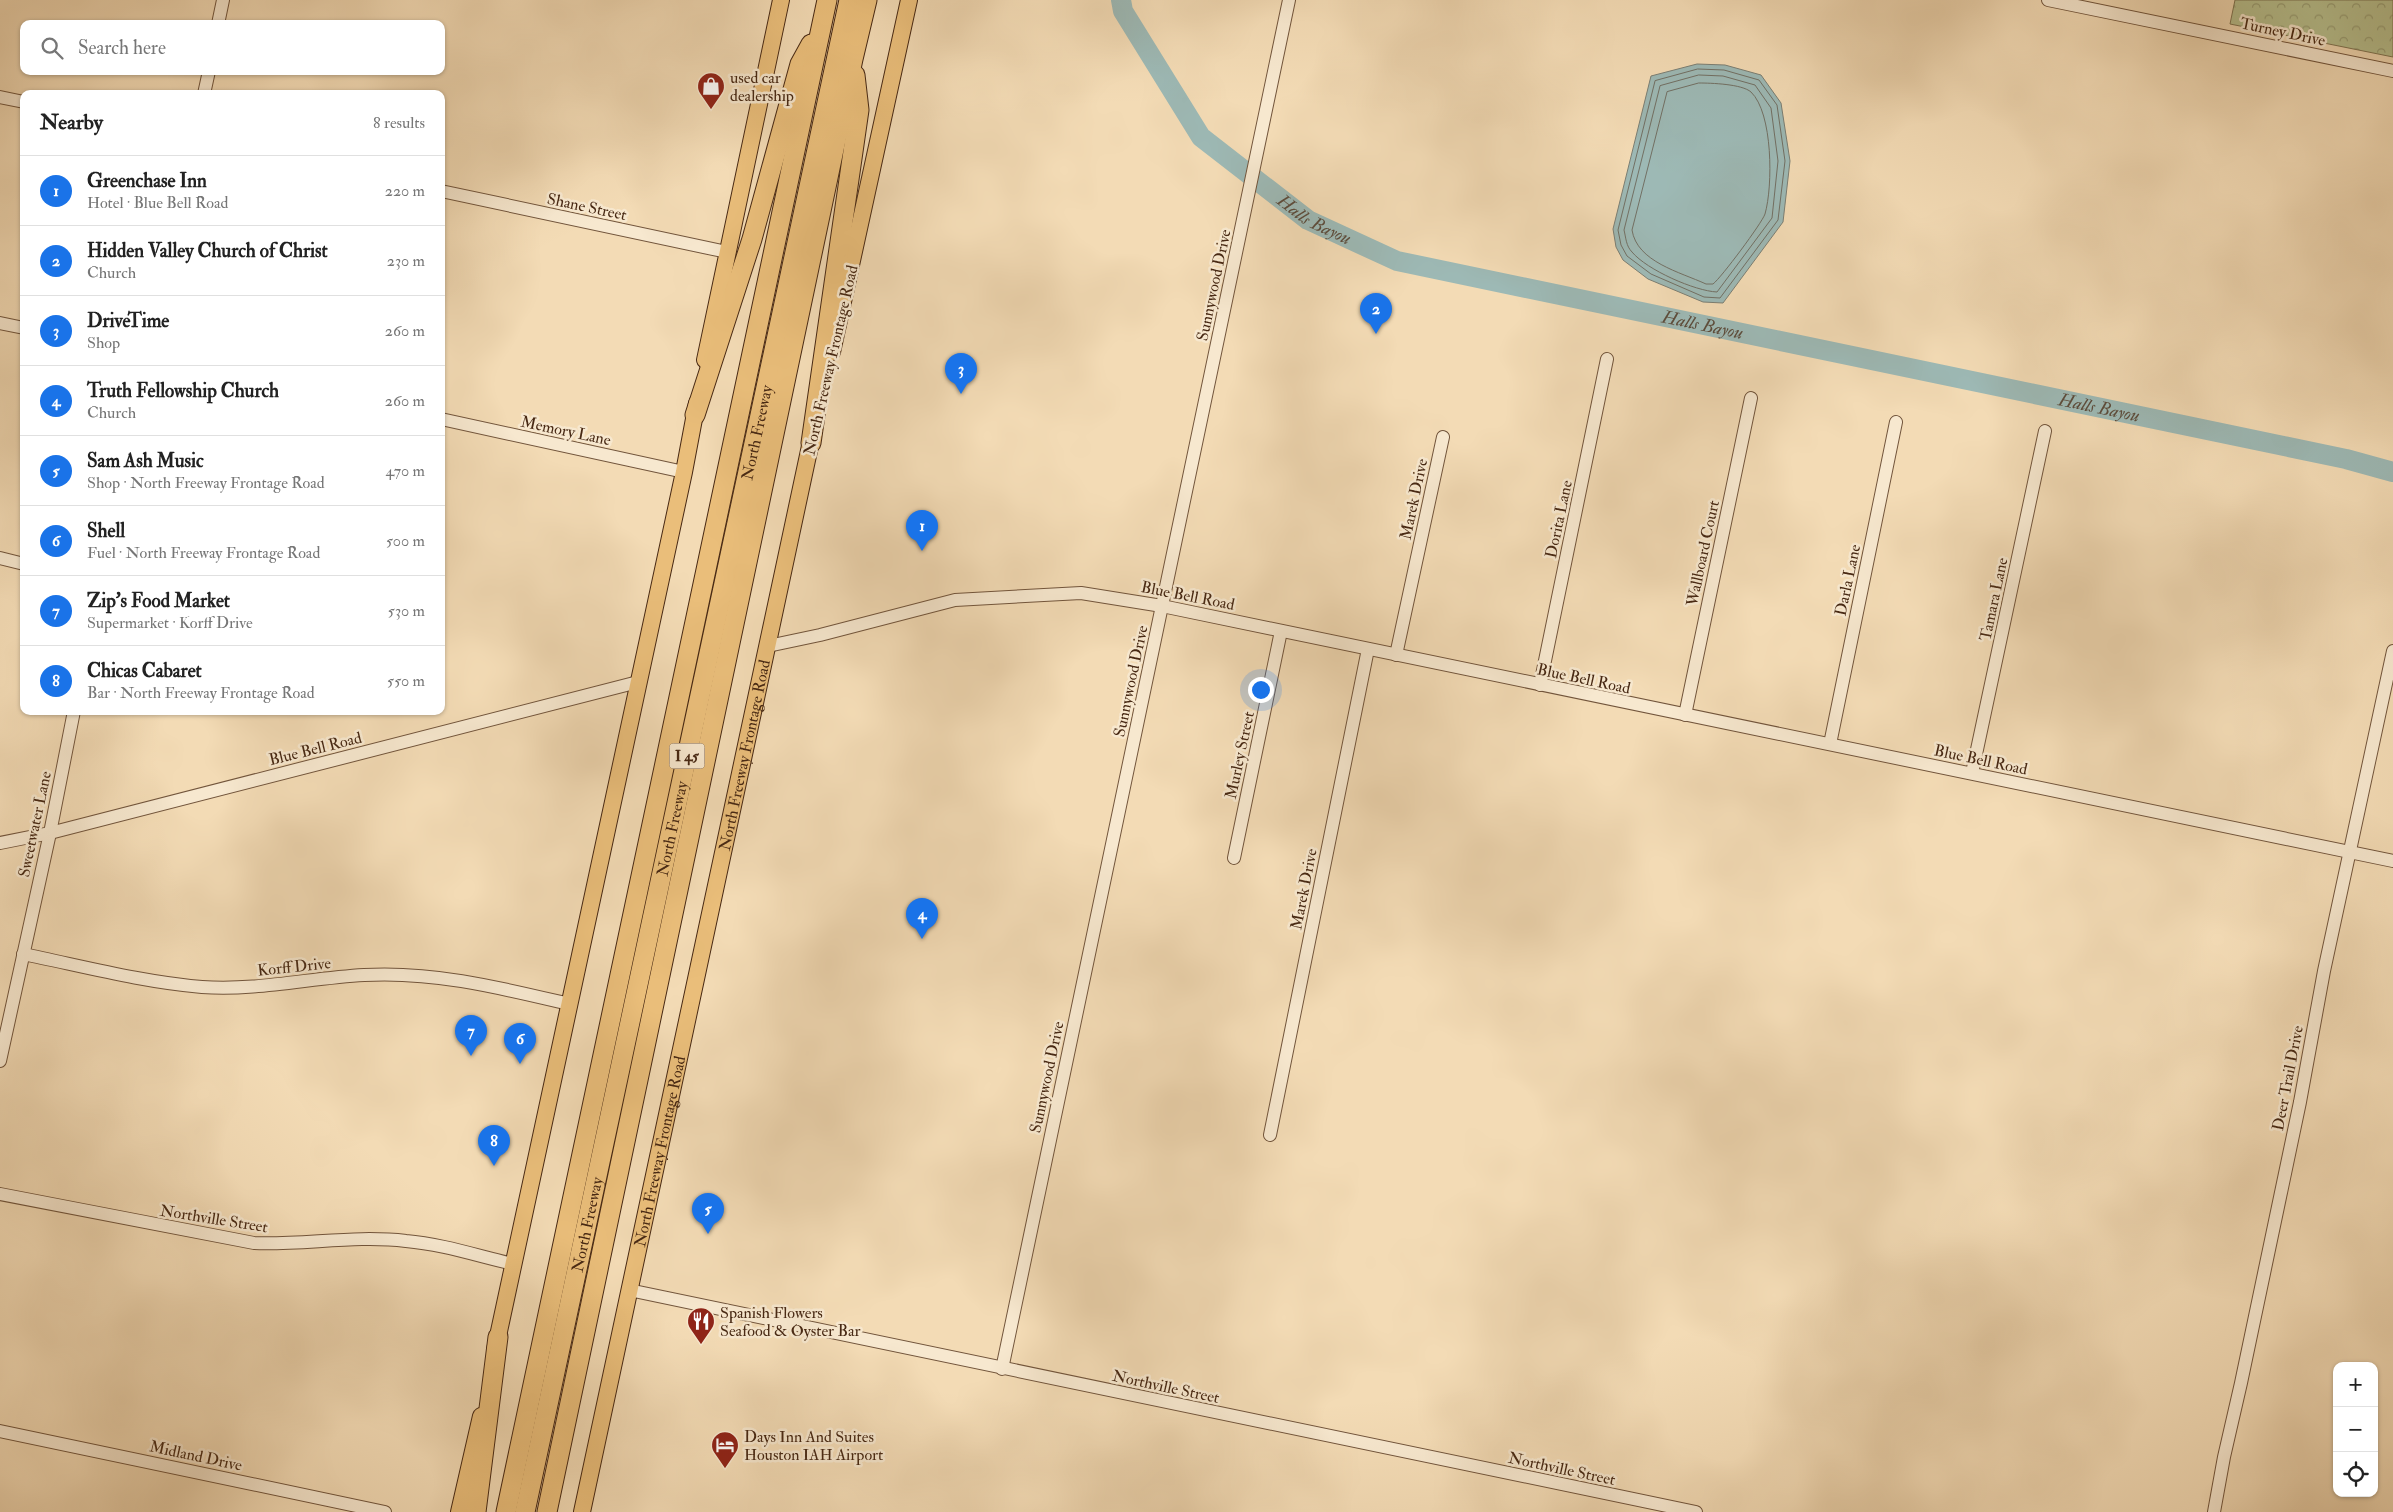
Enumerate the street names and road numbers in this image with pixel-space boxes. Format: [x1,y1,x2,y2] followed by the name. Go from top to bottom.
[2238,13,2327,51] street label: Turney Drive
[545,189,628,225] street label: Shane Street
[1192,227,1236,343] street label: Sunnywood Drive
[799,263,863,457] street label: North Freeway Frontage Road
[737,382,777,482] street label: North Freeway
[519,412,613,450] street label: Memory Lane
[1396,457,1432,542] street label: Marek Drive
[1541,478,1577,560] street label: Dorita Lane
[1682,498,1724,609] street label: Wallboard Court
[1831,542,1865,618] street label: Darla Lane
[1975,555,2013,643] street label: Tamara Lane
[1139,577,1236,615] street label: Blue Bell Road
[1109,623,1153,739] street label: Sunnywood Drive
[715,658,775,853] street label: North Freeway Frontage Road
[1535,659,1632,699] street label: Blue Bell Road
[1221,710,1259,801] street label: Murley Street
[267,728,364,770] street label: Blue Bell Road
[1932,740,2029,780] street label: Blue Bell Road
[670,744,704,768] road number: I 45
[14,769,56,879] street label: Sweetwater Lane
[653,778,693,878] street label: North Freeway
[1286,847,1322,931] street label: Marek Drive
[256,953,332,981] street label: Korff Drive
[1025,1019,1069,1135] street label: Sunnywood Drive
[2268,1024,2308,1133] street label: Deer Trail Drive
[630,1054,690,1249] street label: North Freeway Frontage Road
[568,1174,608,1274] street label: North Freeway
[159,1201,269,1237] street label: Northville Street
[1110,1366,1221,1408] street label: Northville Street
[148,1436,244,1476] street label: Midland Drive
[1506,1448,1617,1490] street label: Northville Street

